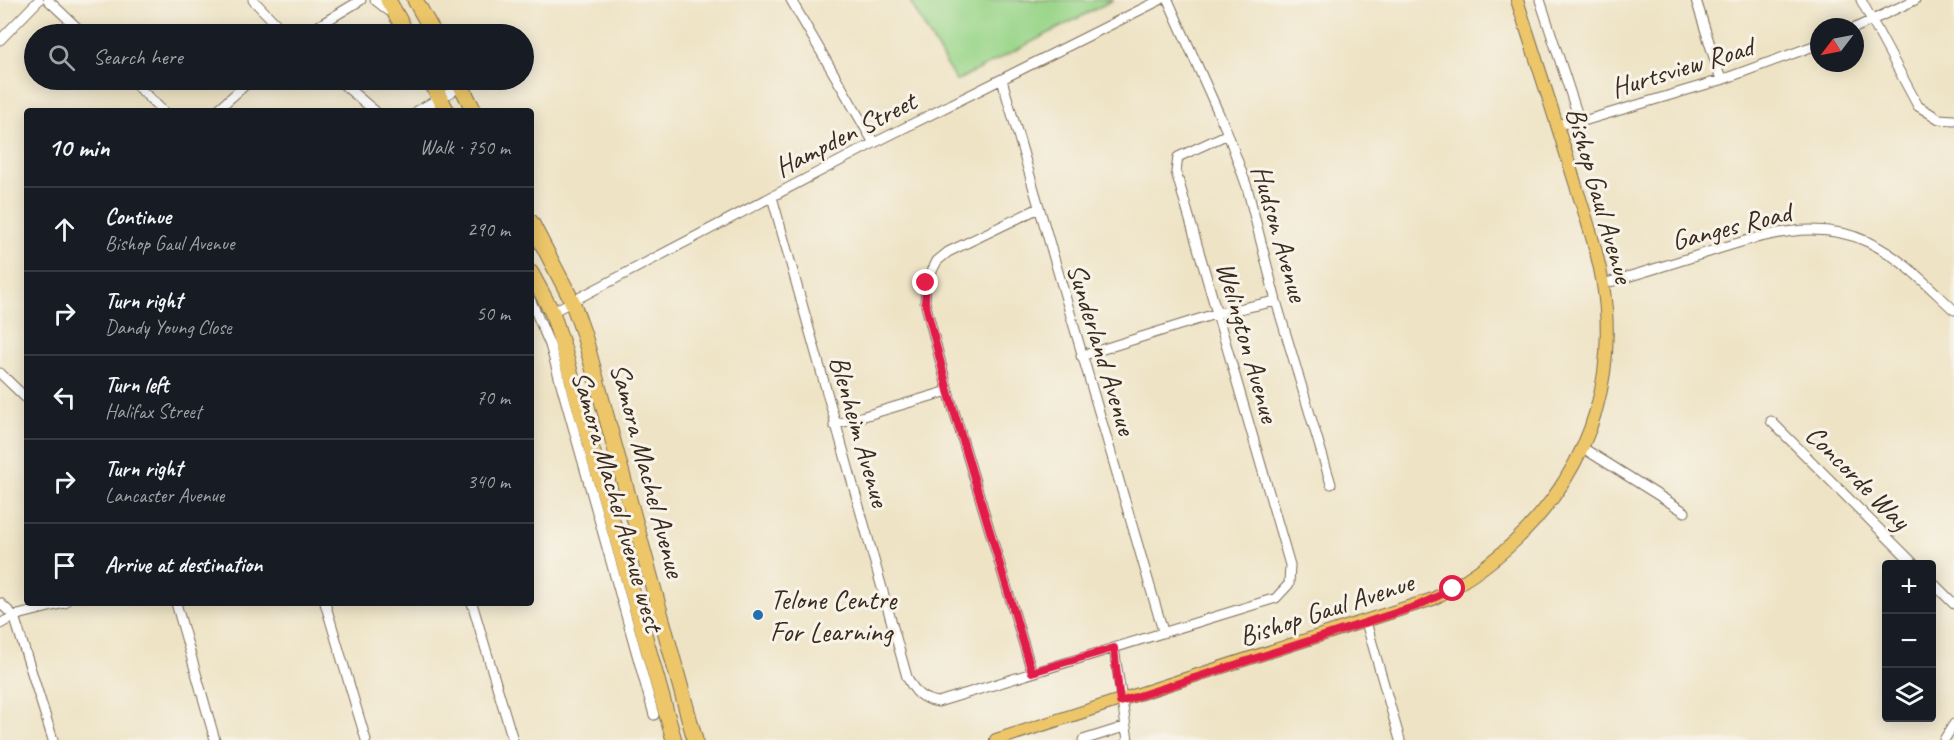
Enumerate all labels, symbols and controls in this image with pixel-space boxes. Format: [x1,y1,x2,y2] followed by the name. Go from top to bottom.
[1810,18,1864,72] north arrow
[24,24,534,90] search box
[1607,28,1761,105] street label: Hurtsview Road
[45,41,78,74] icon: search
[93,43,183,71] text: Search here
[768,82,924,185] street label: Hampden Street
[1558,103,1642,289] street label: Bishop Gaul Avenue
[48,131,110,164] text: 10 min
[420,135,510,160] text: Walk · 750 m
[1244,161,1317,307] street label: Hudson Avenue
[1668,193,1798,258] street label: Ganges Road
[105,203,171,231] text: Continue
[48,213,81,246] icon: ahead
[467,217,510,242] text: 290 m
[105,231,235,256] text: Bishop Gaul Avenue
[1208,258,1288,428] street label: Welington Avenue
[1059,259,1145,441] street label: Sunderland Avenue
[912,269,938,295] route end
[105,287,182,315] text: Turn right
[48,297,81,330] icon: right
[476,301,510,326] text: 50 m
[105,315,232,340] text: Dandy Young Close
[822,352,899,512] street label: Blenheim Avenue
[603,359,694,583] street label: Samora Machel Avenue
[564,367,673,638] street label: Samora Machel Avenue west
[105,371,169,399] text: Turn left
[48,381,81,414] icon: left
[476,385,510,410] text: 70 m
[105,399,201,424] text: Halifax Street
[1798,417,1920,539] street label: Concorde Way
[105,455,182,483] text: Turn right
[48,465,81,498] icon: right
[467,469,510,494] text: 340 m
[105,483,224,508] text: Lancaster Avenue
[48,549,81,582] icon: arrive
[105,551,262,579] text: Arrive at destination
[1882,560,1936,722] map controls
[1882,560,1936,614] button: +
[1234,564,1419,654] street label: Bishop Gaul Avenue
[1439,575,1465,601] route start
[770,582,898,649] place label: Telone Centre For Learning
[751,608,765,622] marker: Telone Centre For Learning
[1882,614,1936,668] button: −
[1882,668,1936,722] button: layers

